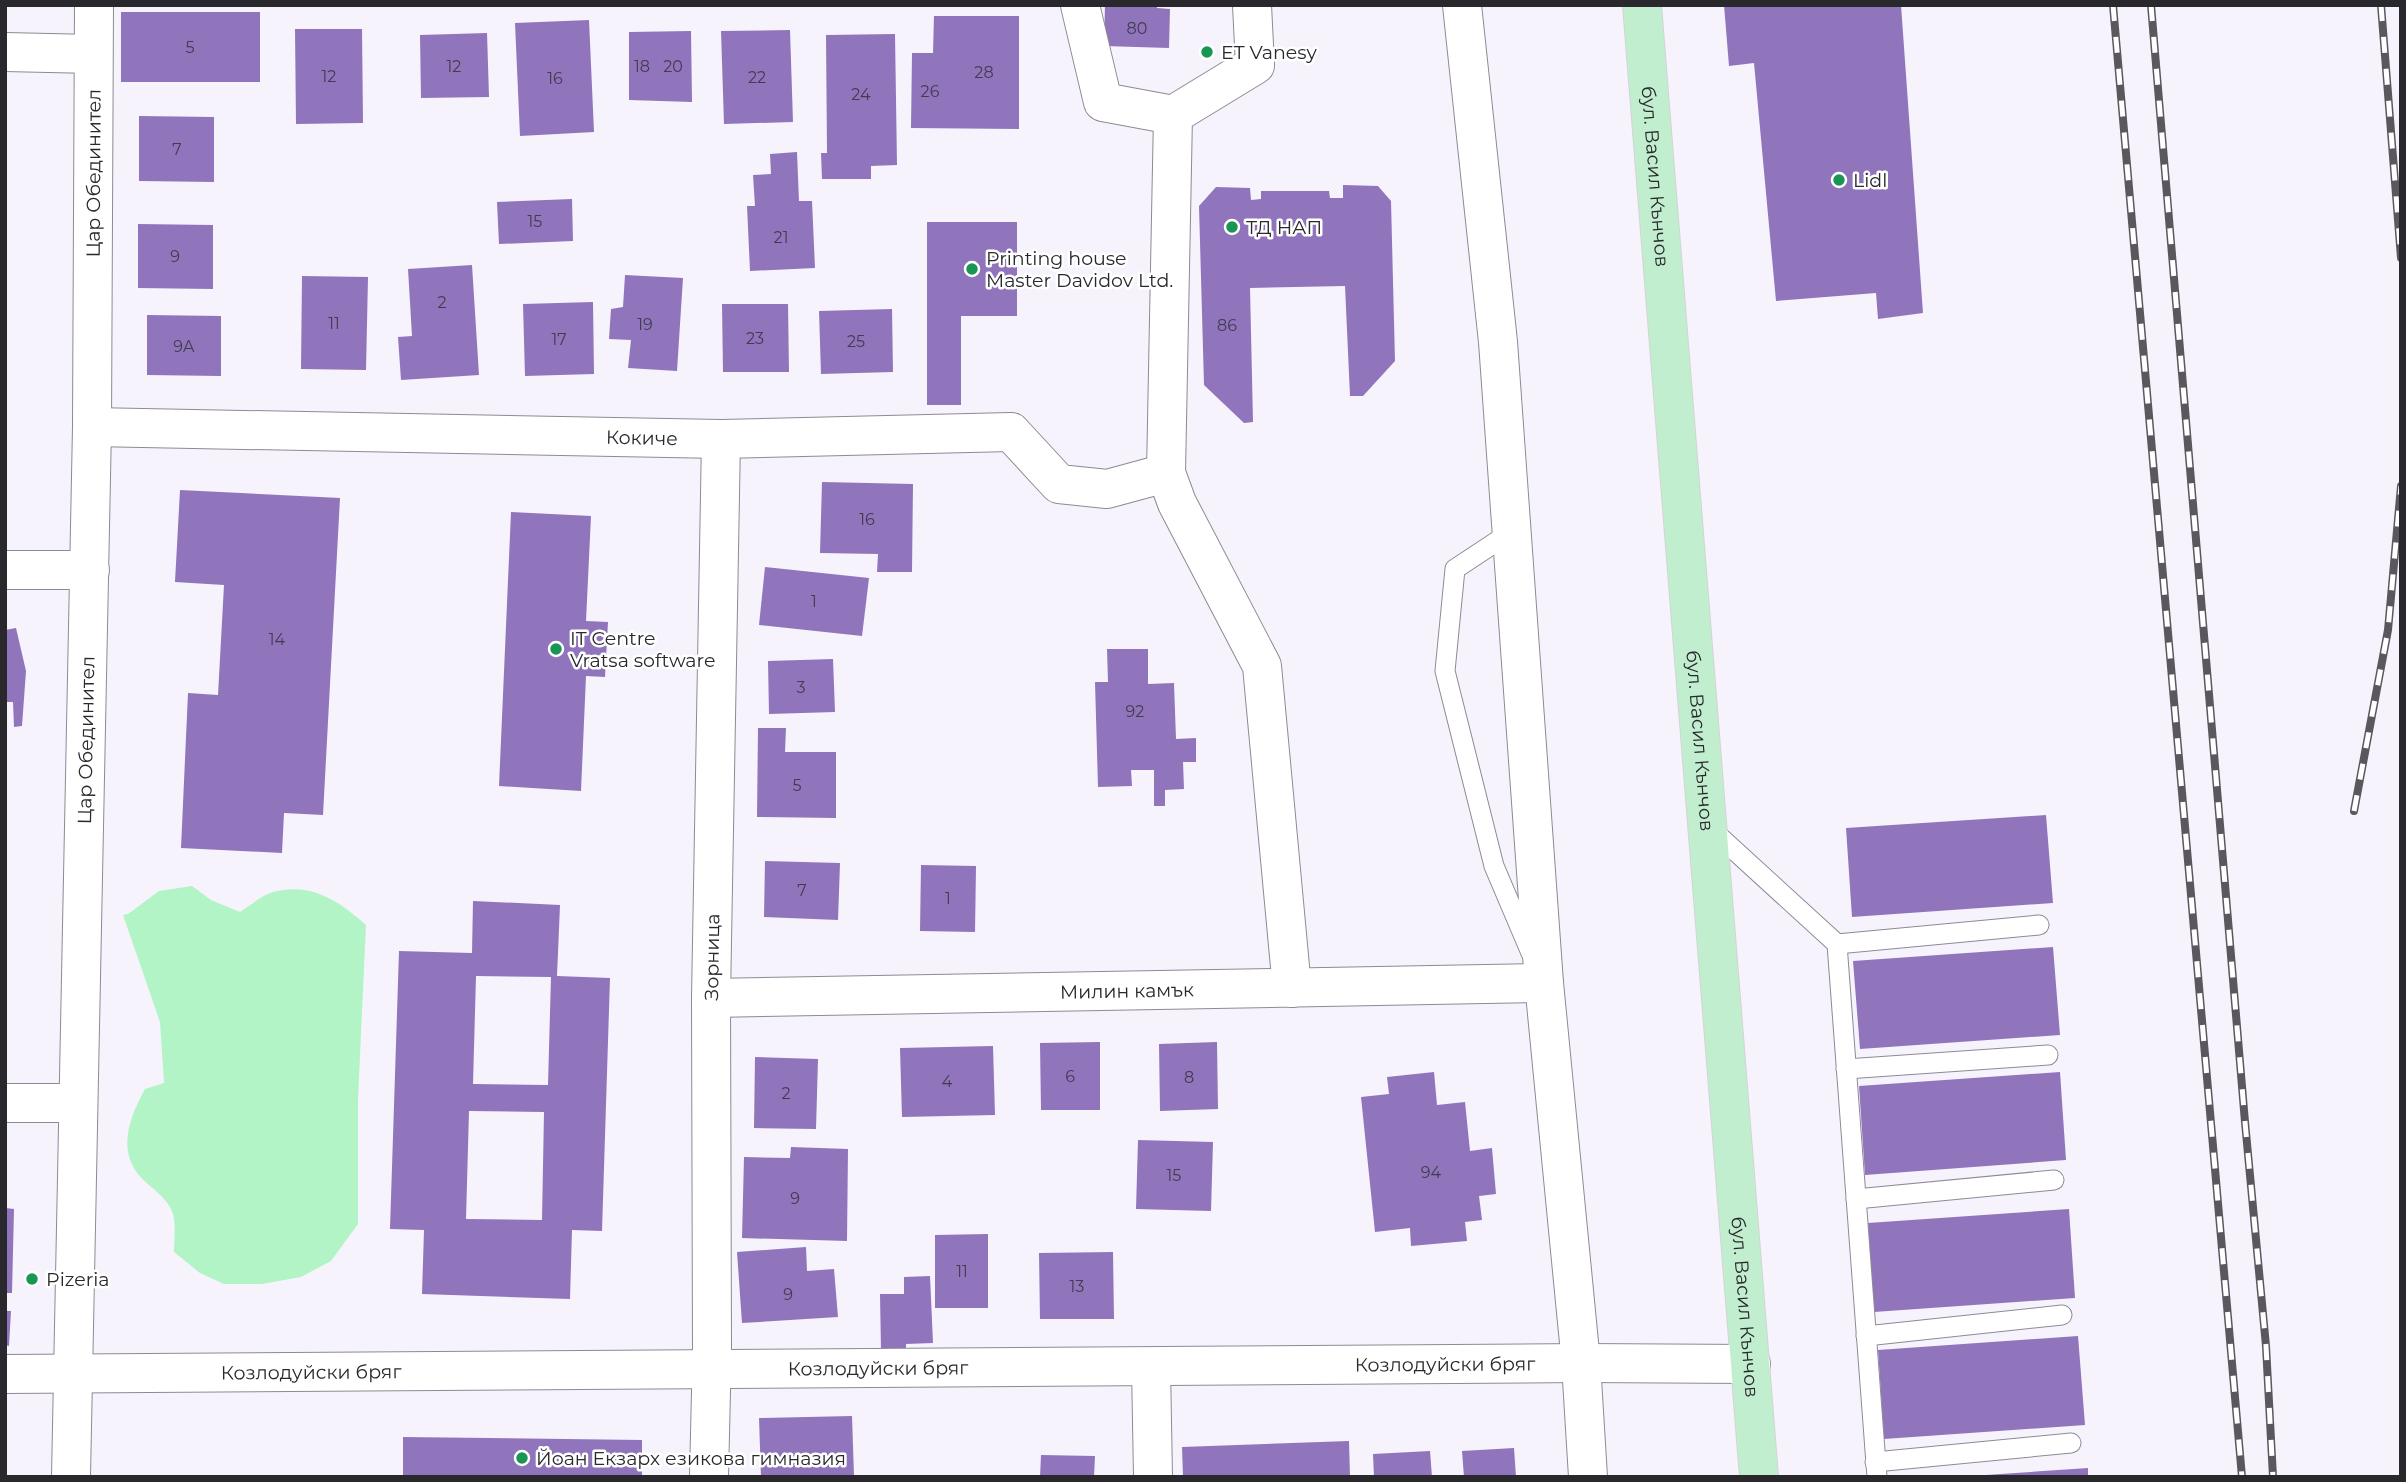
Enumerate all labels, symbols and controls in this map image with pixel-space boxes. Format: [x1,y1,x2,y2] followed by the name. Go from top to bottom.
[1127,19,1147,38] house number: 80
[185,38,195,57] house number: 5
[1221,41,1318,64] place label: ET Vanesy
[1199,44,1215,60] marker: ET Vanesy
[447,57,461,76] house number: 12
[634,57,650,76] house number: 18
[663,57,683,76] house number: 20
[974,63,994,82] house number: 28
[322,67,336,86] house number: 12
[748,68,766,87] house number: 22
[547,69,563,88] house number: 16
[921,82,940,101] house number: 26
[851,85,871,104] house number: 24
[1636,85,1674,268] street label: бул. Васил Кънчов
[82,89,106,258] street label: Цар Обединител
[172,140,182,159] house number: 7
[1853,169,1887,192] place label: Lidl
[1831,172,1847,188] marker: Lidl
[528,212,542,231] house number: 15
[1246,216,1322,239] place label: ТД НАП
[1224,219,1240,235] marker: ТД НАП
[774,228,788,247] house number: 21
[170,247,180,266] house number: 9
[986,247,1173,292] place label: Printing house Master Davidov Ltd.
[964,261,980,277] marker: Printing house Master Davidov Ltd.
[437,293,447,312] house number: 2
[328,314,340,333] house number: 11
[637,315,653,334] house number: 19
[1217,316,1237,335] house number: 86
[746,329,764,348] house number: 23
[551,330,567,349] house number: 17
[847,332,865,351] house number: 25
[173,337,195,356] house number: 9А
[606,426,678,450] street label: Кокиче
[859,510,875,529] house number: 16
[811,592,817,611] house number: 1
[570,627,715,672] place label: IT Centre Vratsa software
[269,630,286,649] house number: 14
[548,641,564,657] marker: IT Centre Vratsa software
[1681,649,1719,832] street label: бул. Васил Кънчов
[73,656,99,825] street label: Цар Обединител
[796,678,806,697] house number: 3
[1126,702,1144,721] house number: 92
[792,776,802,795] house number: 5
[797,881,807,900] house number: 7
[945,889,951,908] house number: 1
[700,913,725,1001] street label: Зорница
[1060,978,1194,1004] street label: Милин камък
[1065,1067,1075,1086] house number: 6
[1184,1068,1194,1087] house number: 8
[942,1072,953,1091] house number: 4
[781,1084,791,1103] house number: 2
[1421,1163,1442,1182] house number: 94
[1167,1166,1181,1185] house number: 15
[790,1189,800,1208] house number: 9
[1726,1215,1764,1398] street label: бул. Васил Кънчов
[956,1262,968,1281] house number: 11
[46,1268,110,1291] place label: Pizeria
[24,1271,40,1287] marker: Pizeria
[1070,1277,1084,1296] house number: 13
[783,1285,793,1304] house number: 9
[1355,1352,1535,1377] street label: Козлодуйски бряг
[788,1356,968,1381] street label: Козлодуйски бряг
[221,1360,401,1384] street label: Козлодуйски бряг
[536,1447,846,1470] place label: Йоан Екзарх езикова гимназия
[514,1450,530,1466] marker: Йоан Екзарх езикова гимназия

